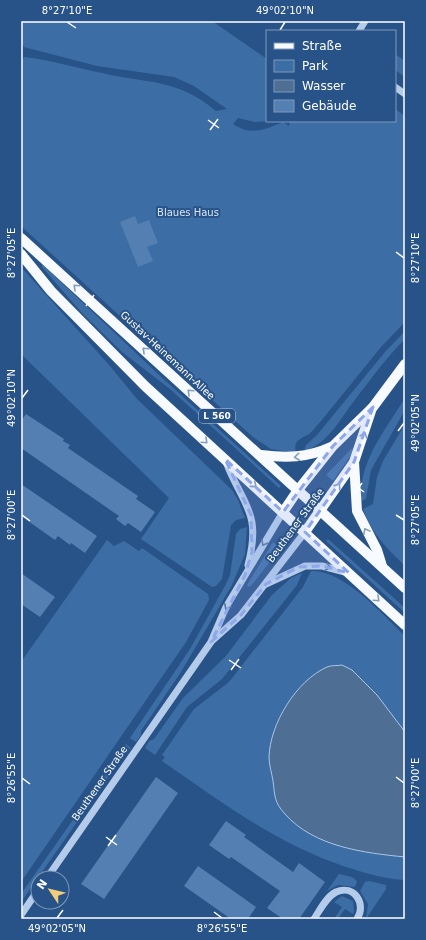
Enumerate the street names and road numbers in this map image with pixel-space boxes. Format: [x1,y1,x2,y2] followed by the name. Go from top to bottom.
[118,309,217,402] street label: Gustav-Heinemann-Allee
[199,409,235,423] road number: L 560
[265,486,326,564] street label: Beuthener Straße
[70,744,129,823] street label: Beuthener Straße

